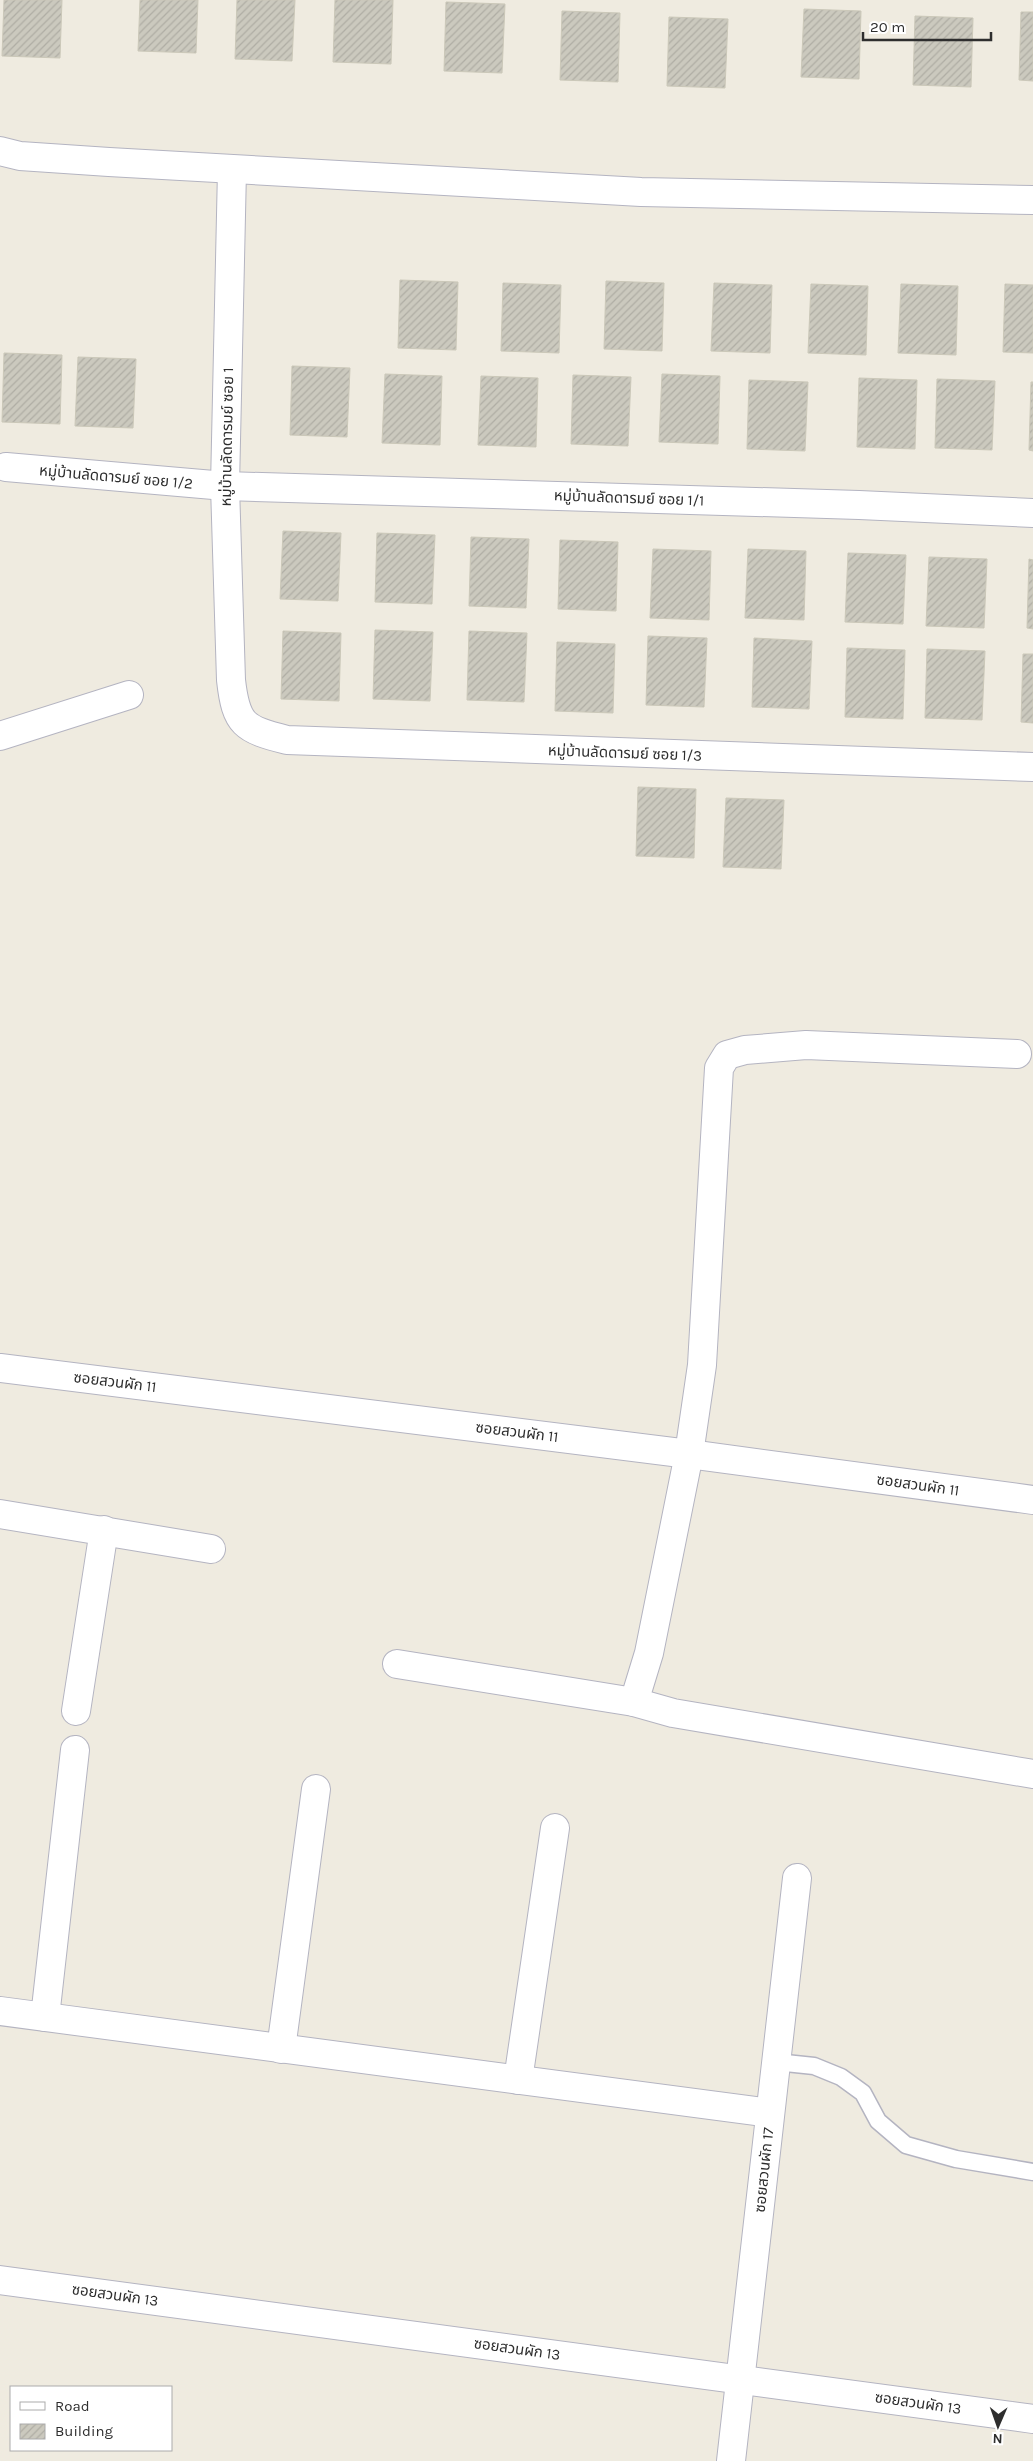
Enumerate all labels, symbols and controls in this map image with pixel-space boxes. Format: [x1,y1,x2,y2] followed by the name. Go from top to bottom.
[863,10,990,42] scale bar
[870,18,905,36] text: 20 m
[217,367,237,507] street label: หมู่บ้านลัดดารมย์ ซอย 1
[38,461,194,493] street label: หมู่บ้านลัดดารมย์ ซอย 1/2
[554,486,704,510] street label: หมู่บ้านลัดดารมย์ ซอย 1/1
[548,741,702,765] street label: หมู่บ้านลัดดารมย์ ซอย 1/3
[73,1368,157,1396] street label: ซอยสวนผัก 11
[475,1418,559,1446] street label: ซอยสวนผัก 11
[876,1470,960,1500] street label: ซอยสวนผัก 11
[751,2127,777,2213] street label: ซอยสวนผัก 17
[71,2280,159,2310] street label: ซอยสวนผัก 13
[473,2334,561,2364] street label: ซอยสวนผัก 13
[10,2386,172,2451] legend
[874,2388,962,2418] street label: ซอยสวนผัก 13
[55,2397,90,2415] text: Road
[973,2401,1023,2451] north arrow
[55,2422,113,2440] text: Building
[992,2430,1003,2447] text: N

